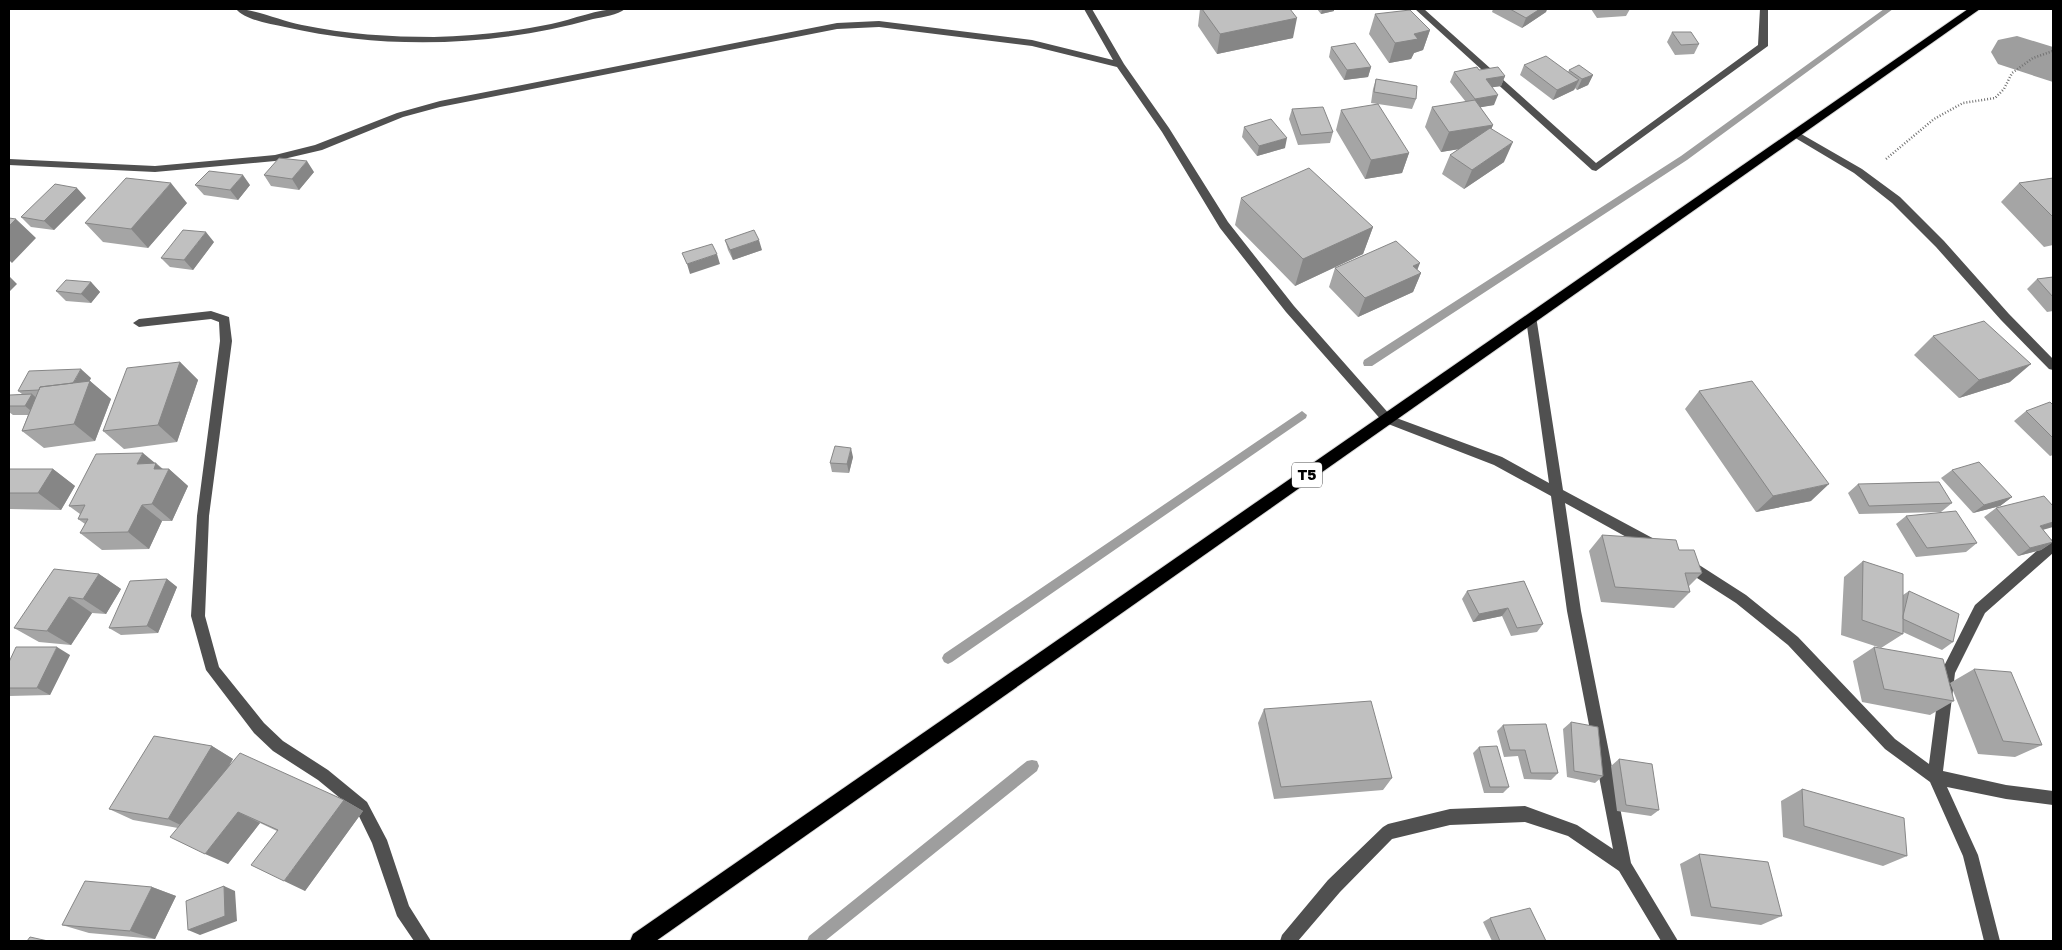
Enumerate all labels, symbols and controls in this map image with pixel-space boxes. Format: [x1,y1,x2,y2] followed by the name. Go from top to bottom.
[1292,462,1322,488] road number: T5

